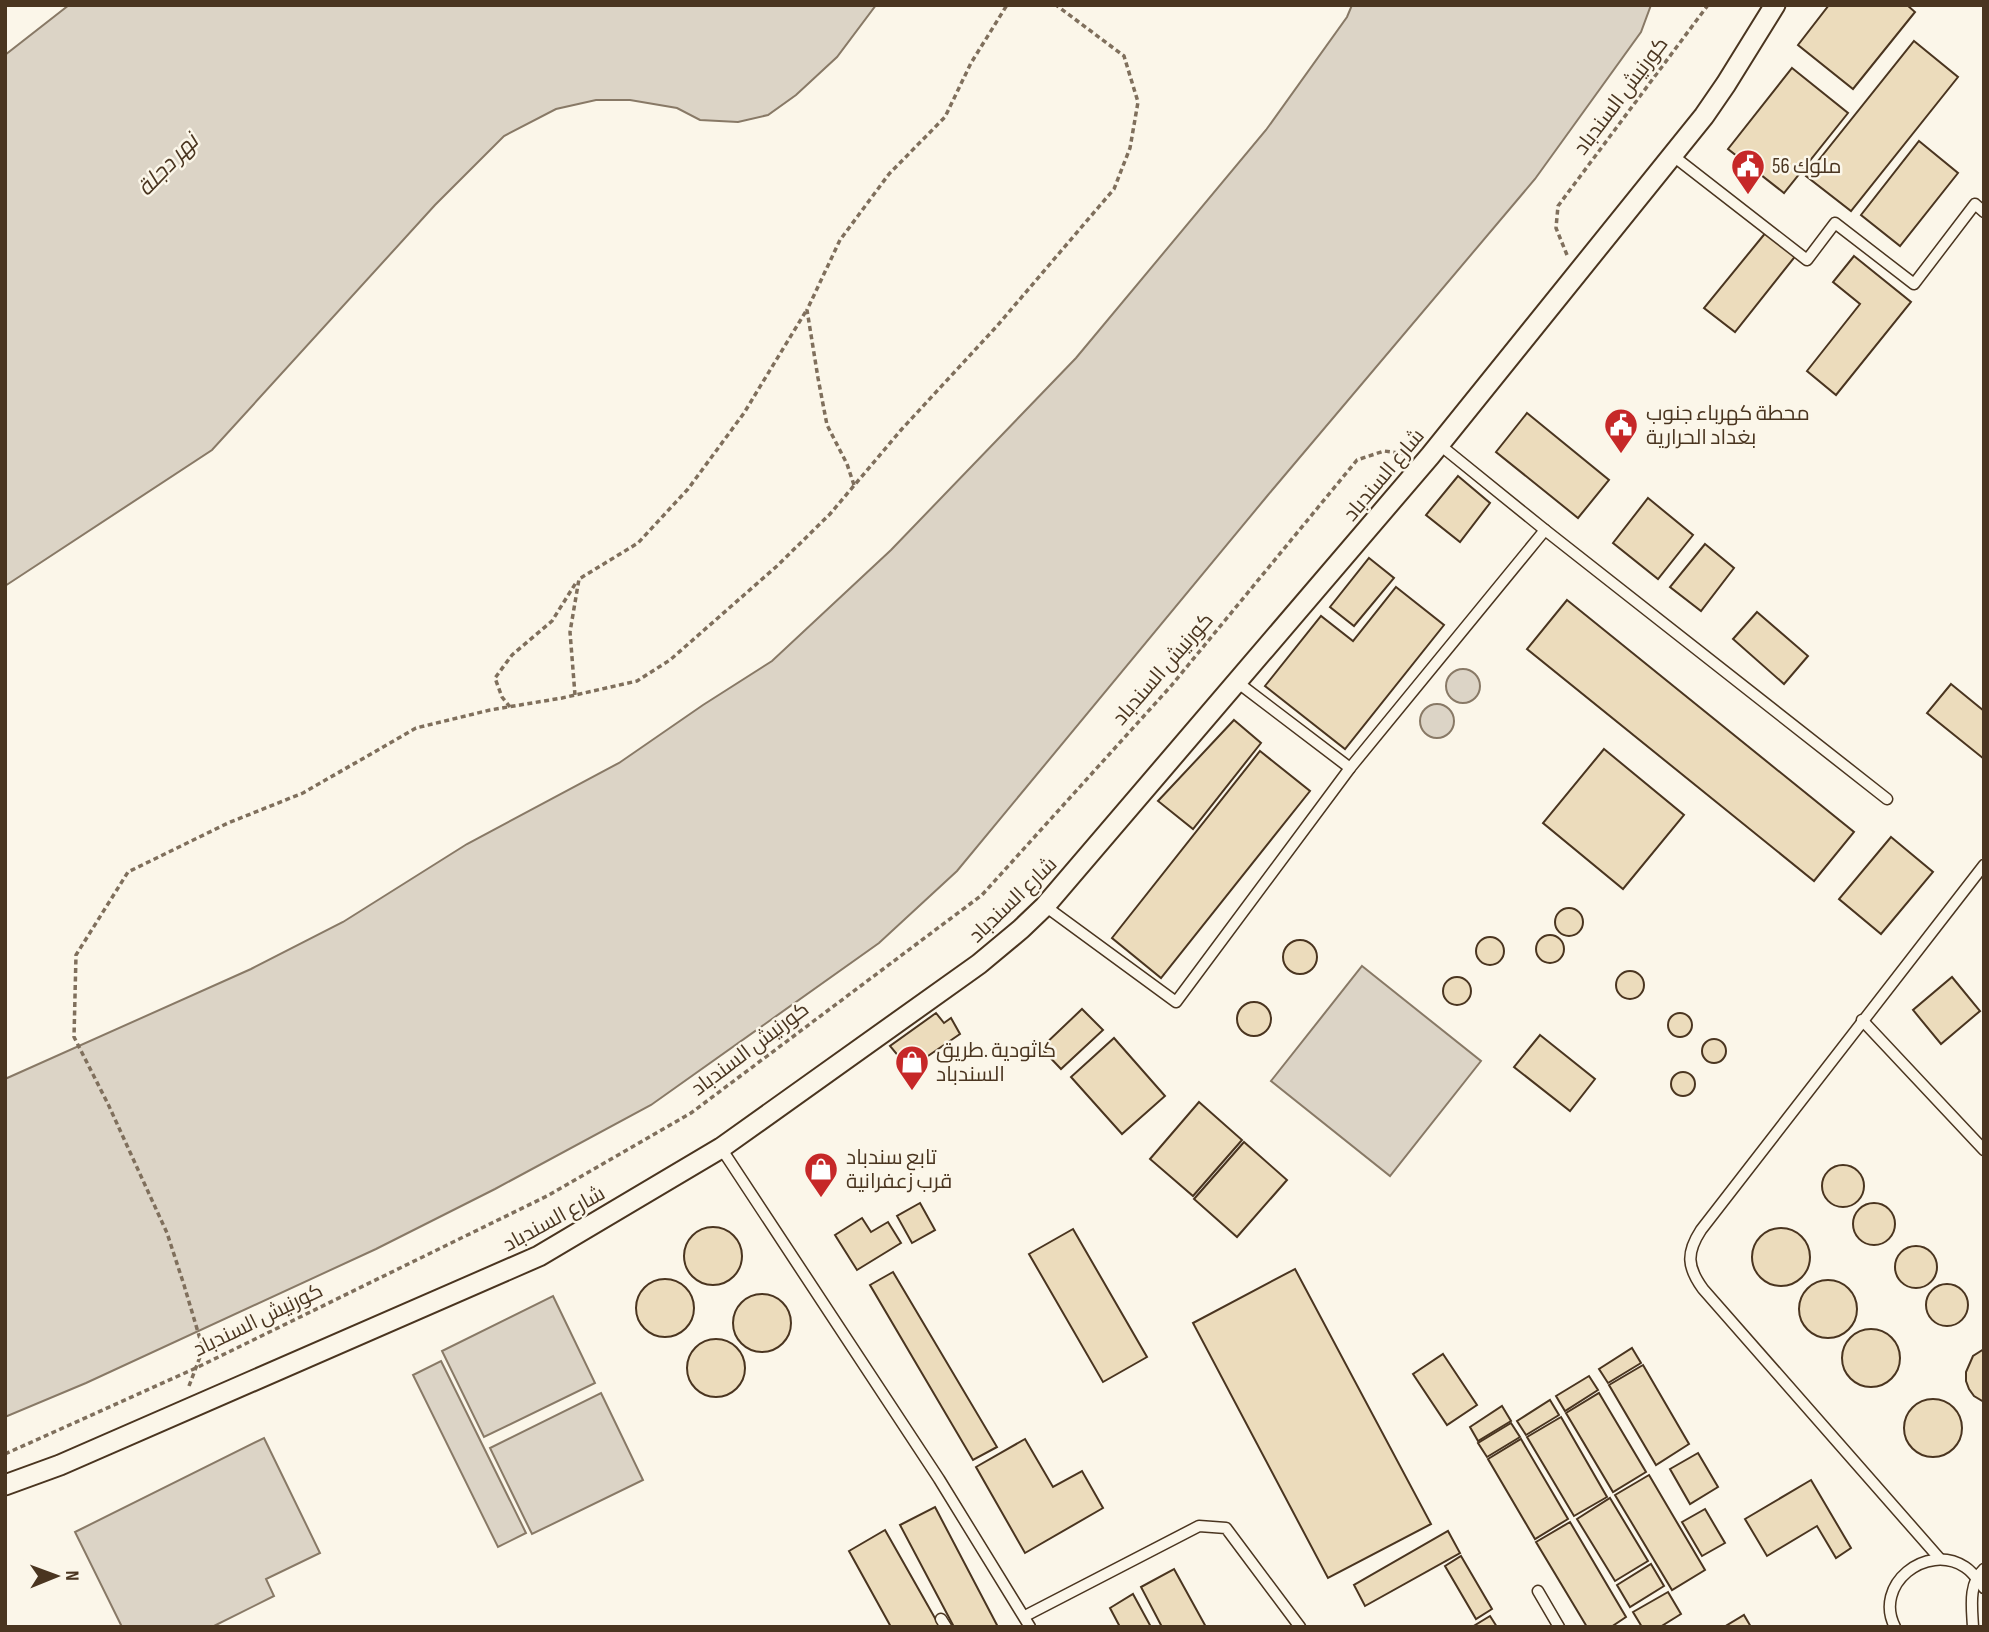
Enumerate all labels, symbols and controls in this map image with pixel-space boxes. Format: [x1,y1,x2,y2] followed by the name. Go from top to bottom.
[1569,32,1673,160] street label: كورنيش السندباد
[131,126,206,202] water label: نهر دجلة
[1729,147,1767,196] public building icon: ملوك 56
[1772,154,1842,179] place label: ملوك 56
[1646,401,1810,450] place label: محطة كهرباء جنوب بغداد الحرارية
[1602,406,1640,455] public building icon: محطة كهرباء جنوب بغداد الحرارية
[1338,424,1431,527] street label: شارع السندباد
[1107,608,1219,730] street label: كورنيش السندباد
[964,852,1063,949] street label: شارع السندباد
[686,997,814,1101] street label: كورنيش السندباد
[936,1038,1056,1087] place label: كاثودية .طريق السندباد
[893,1043,931,1092] shop icon: كاثودية .طريق السندباد
[846,1145,952,1194] place label: تابع سندباد قرب زعفرانية
[802,1150,840,1199] shop icon: تابع سندباد قرب زعفرانية
[499,1181,610,1258] street label: شارع السندباد
[189,1278,327,1362] street label: كورنيش السندباد
[21,1541,91,1611] north arrow
[60,1570,83,1581] text: N

